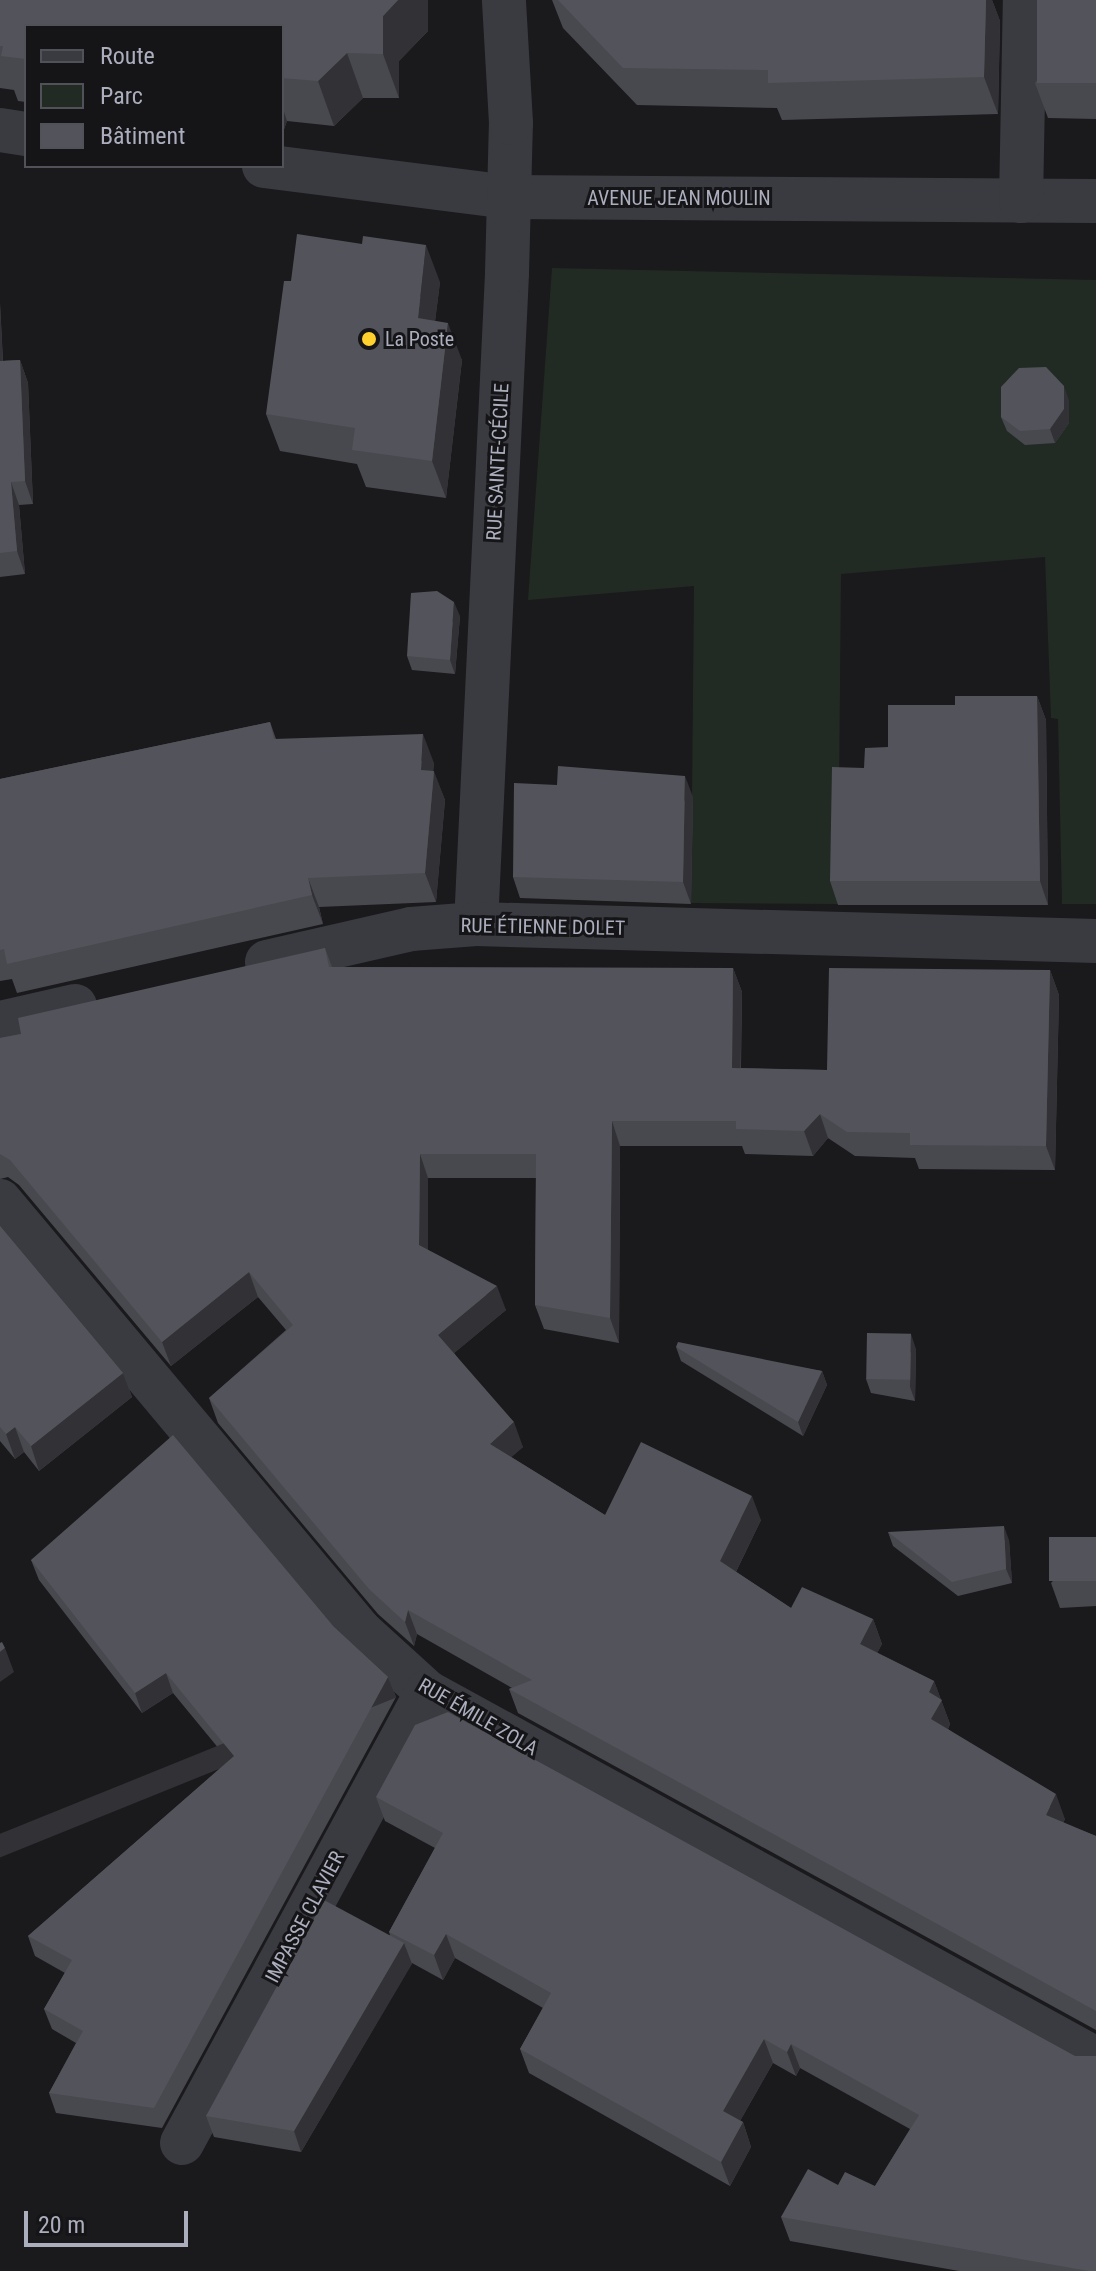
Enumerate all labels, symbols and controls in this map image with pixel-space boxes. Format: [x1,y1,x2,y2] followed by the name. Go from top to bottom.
[24,24,284,168] legend
[100,42,155,70] text: Route
[100,82,143,110] text: Parc
[100,122,185,150] text: Bâtiment
[587,186,771,210] street label: AVENUE JEAN MOULIN
[385,327,454,351] place label: La Poste
[360,330,378,348] marker: La Poste
[482,383,514,541] street label: RUE SAINTE-CÉCILE
[460,914,626,940] street label: RUE ÉTIENNE DOLET
[414,1673,542,1761] street label: RUE ÉMILE ZOLA
[260,1847,350,1987] street label: IMPASSE CLAVIER
[28,2195,192,2245] scale bar
[38,2211,85,2239] text: 20 m

